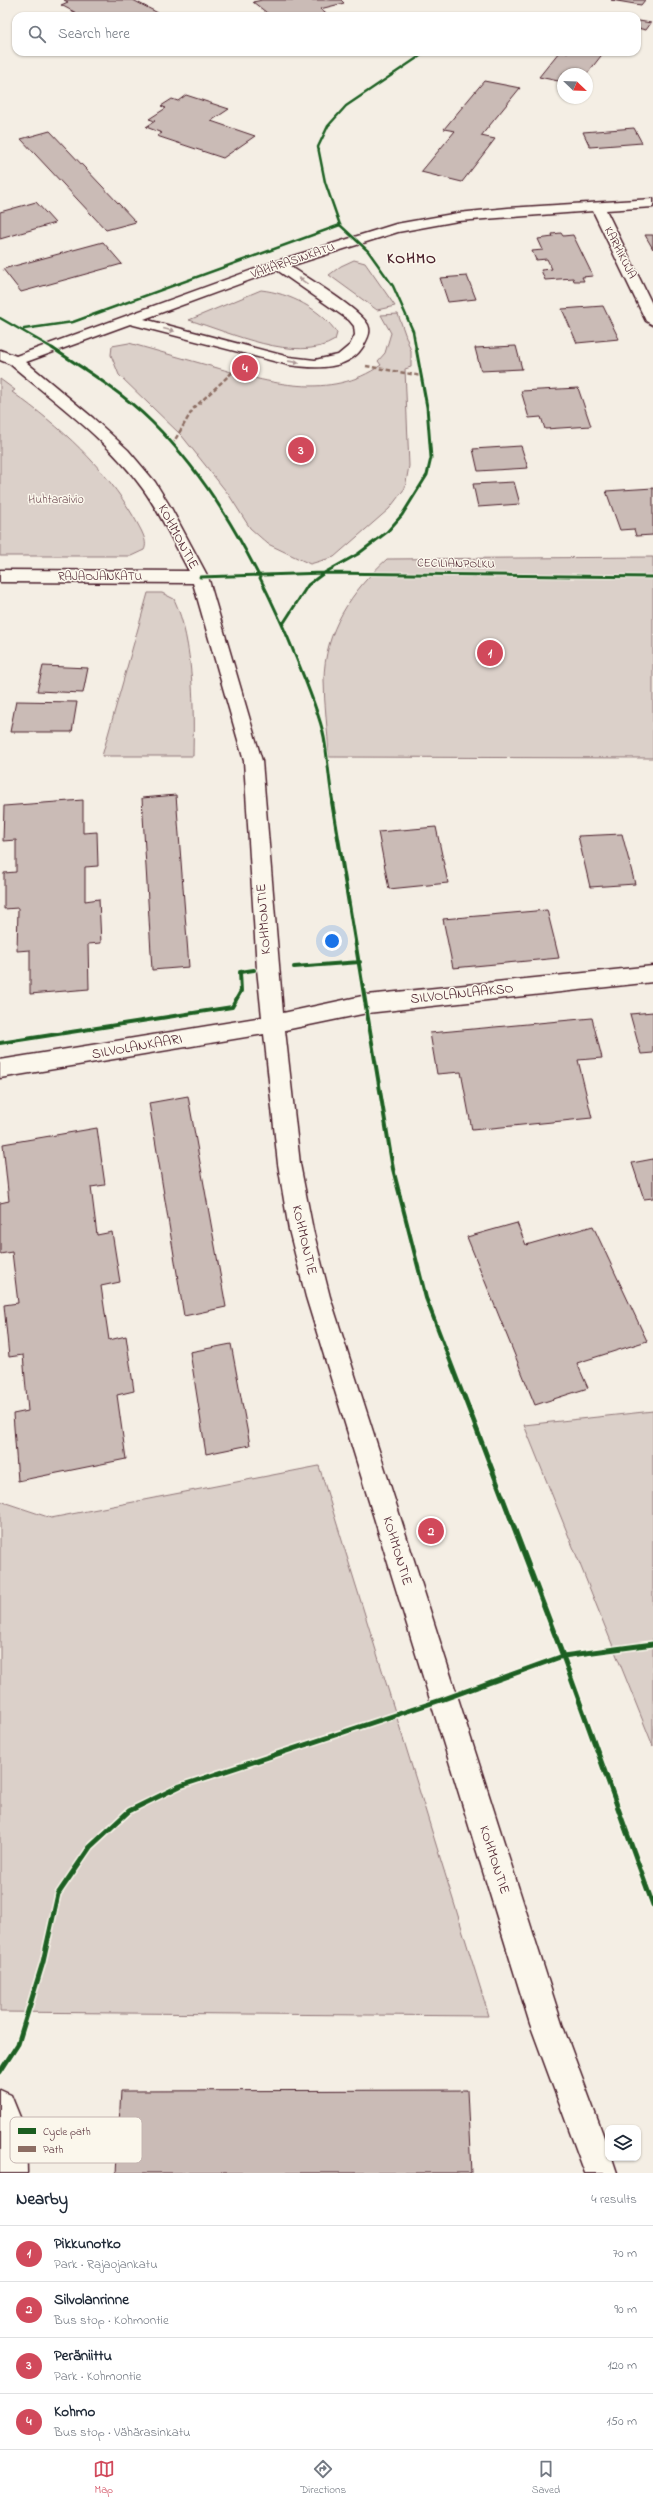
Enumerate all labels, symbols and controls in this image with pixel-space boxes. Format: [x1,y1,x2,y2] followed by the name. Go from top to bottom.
[12,12,641,56] search box
[26,23,48,45] icon: search
[58,23,130,45] text: Search here
[557,68,593,104] north arrow
[599,224,641,282] street label: KARHIKUJA
[247,237,338,284] street label: VÄHÄRASINKATU
[387,248,437,270] district label: KOHMO
[298,277,308,285] one-way arrow
[162,327,175,333] one-way arrow
[232,353,258,383] pin: 4
[288,359,301,365] one-way arrow
[288,435,314,465] pin: 3
[28,491,84,509] park label: Huhtaraivio
[152,501,204,573] street label: KOHMONTIE
[417,554,496,574] street label: CECILIANPOLKU
[58,568,143,586] street label: RAJAOJANKATU
[477,638,503,668] pin: 1
[251,883,277,955] street label: KOHMONTIE
[322,931,342,951] your location
[409,978,515,1010] street label: SILVOLANLAAKSO
[90,1029,184,1065] street label: SILVOLANKAARI
[286,1203,322,1277] street label: KOHMONTIE
[377,1514,417,1588] street label: KOHMONTIE
[418,1516,444,1546] pin: 2
[473,1823,515,1897] street label: KOHMONTIE
[10,2117,142,2163] legend
[43,2124,91,2141] text: Cycle path
[605,2125,641,2161] map controls
[605,2125,641,2161] button: layers
[43,2142,64,2158] text: Path
[16,2187,68,2212] text: Nearby
[591,2190,637,2209] text: 4 results
[54,2233,121,2255] text: Pikkunotko
[27,2244,31,2263] text: 1
[613,2244,637,2263] text: 70 m
[54,2255,158,2274] text: Park · Rajaojankatu
[54,2289,129,2311] text: Silvolanrinne
[26,2300,32,2319] text: 2
[614,2300,637,2319] text: 90 m
[54,2311,169,2330] text: Bus stop · Kohmontie
[54,2345,112,2367] text: Peräniittu
[26,2356,32,2375] text: 3
[607,2356,637,2375] text: 120 m
[54,2367,141,2386] text: Park · Kohmontie
[54,2401,95,2423] text: Kohmo
[26,2412,32,2431] text: 4
[606,2412,637,2431] text: 150 m
[54,2423,190,2442] text: Bus stop · Vähärasinkatu
[93,2458,115,2498] tab: Map
[300,2458,346,2498] tab: Directions
[532,2458,560,2498] tab: Saved

